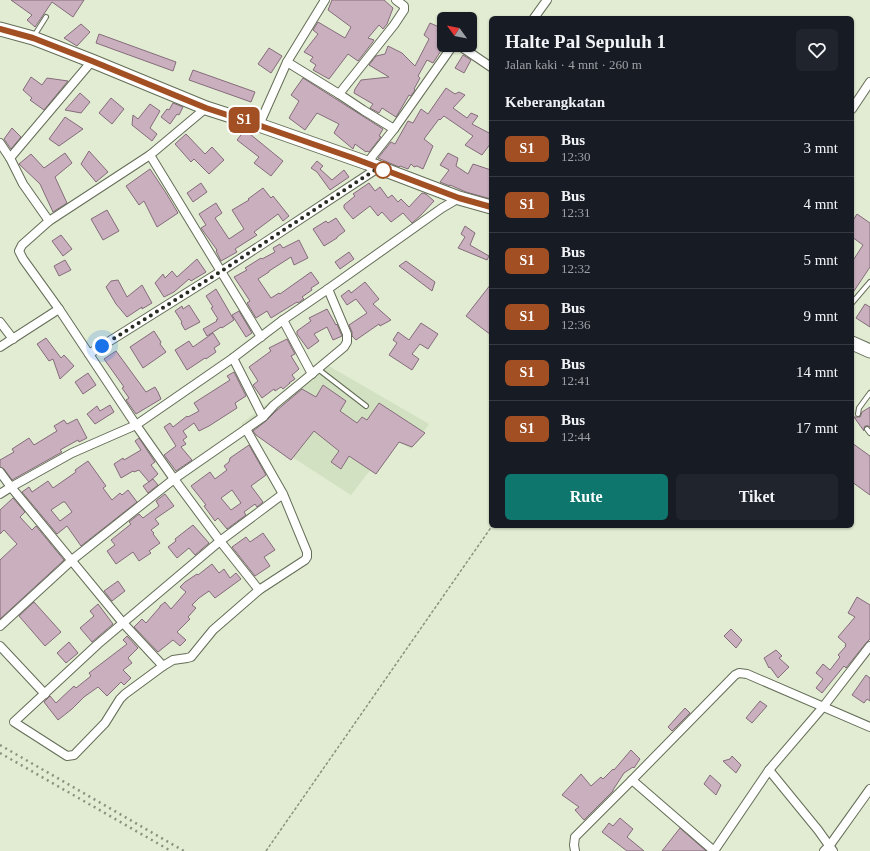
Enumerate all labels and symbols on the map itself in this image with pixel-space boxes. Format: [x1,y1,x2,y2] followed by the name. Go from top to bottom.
[437,12,477,52] north arrow
[226,107,262,133] line badge: S1
[374,161,392,179] unlabelled marker
[92,336,112,356] your location

